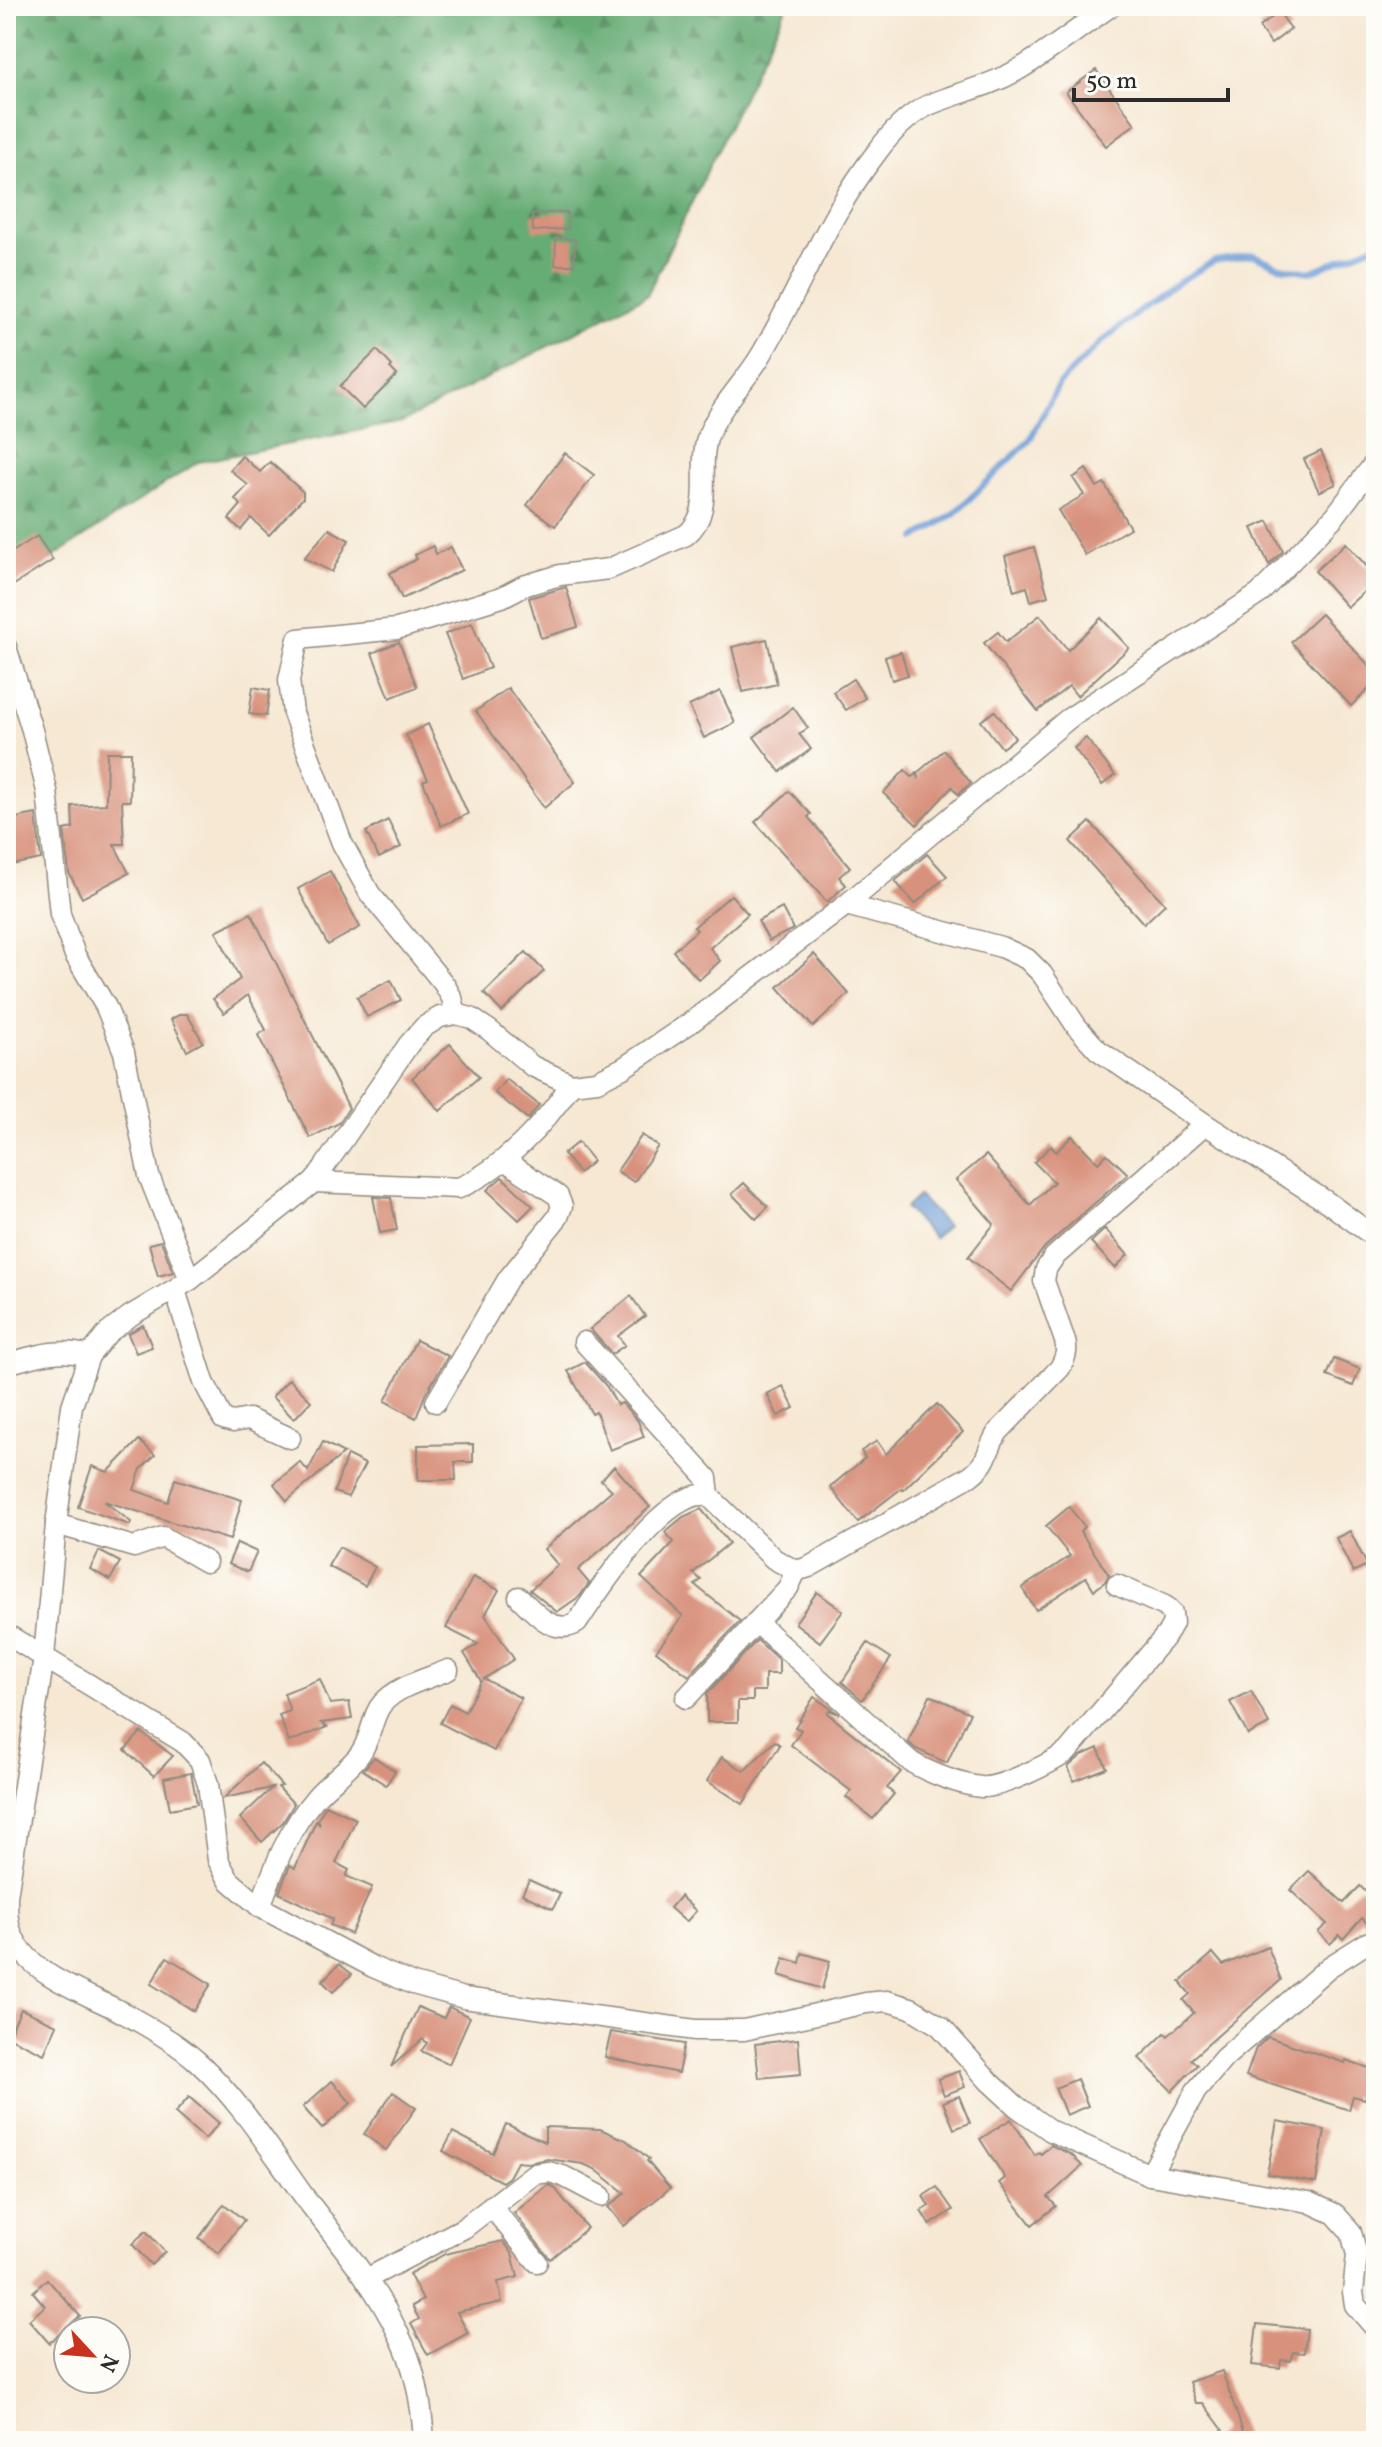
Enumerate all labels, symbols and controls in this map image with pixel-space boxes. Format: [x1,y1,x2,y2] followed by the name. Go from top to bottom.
[1074,52,1228,102] scale bar
[1086,65,1138,99] text: 50 m
[52,2315,132,2395] north arrow
[90,2349,125,2377] text: N

